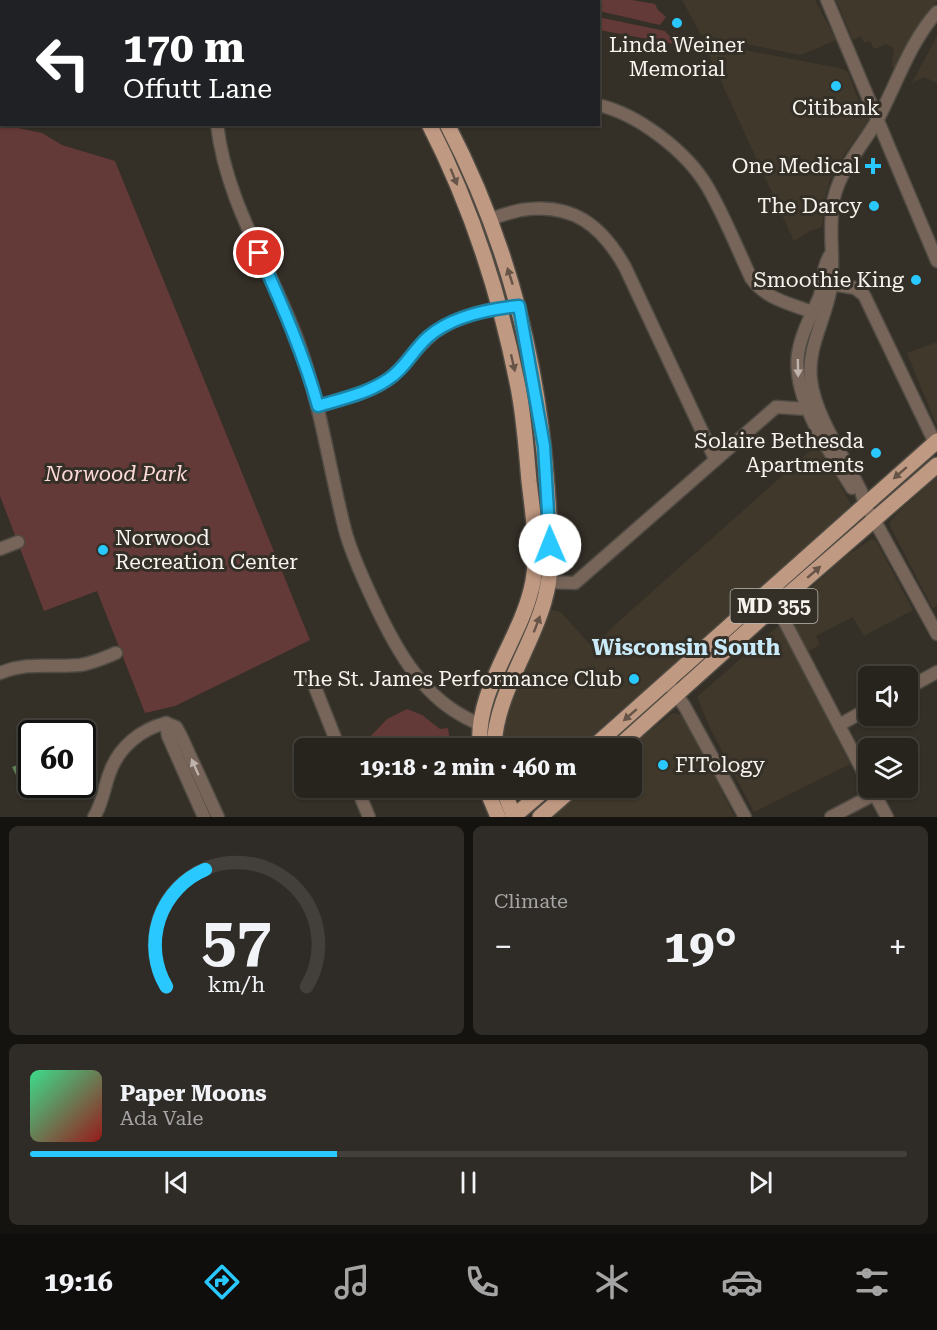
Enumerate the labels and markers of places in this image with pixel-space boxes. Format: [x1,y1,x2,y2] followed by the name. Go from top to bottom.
[670,16,684,30] marker: Linda Weiner Memorial
[609,33,745,81] place label: Linda Weiner Memorial
[829,79,843,93] marker: Citibank
[792,96,880,120] place label: Citibank
[732,154,860,178] place label: One Medical
[864,157,882,175] marker: One Medical
[757,194,863,218] place label: The Darcy
[867,199,881,213] marker: The Darcy
[233,227,284,278] pin
[754,268,904,292] place label: Smoothie King
[909,273,923,287] marker: Smoothie King
[695,429,865,477] place label: Solaire Bethesda Apartments
[869,446,883,460] marker: Solaire Bethesda Apartments
[115,526,298,574] place label: Norwood Recreation Center
[96,543,110,557] marker: Norwood Recreation Center
[293,667,622,691] place label: The St. James Performance Club
[627,672,641,686] marker: The St. James Performance Club
[675,753,765,777] place label: FITology
[656,758,670,772] marker: FITology

